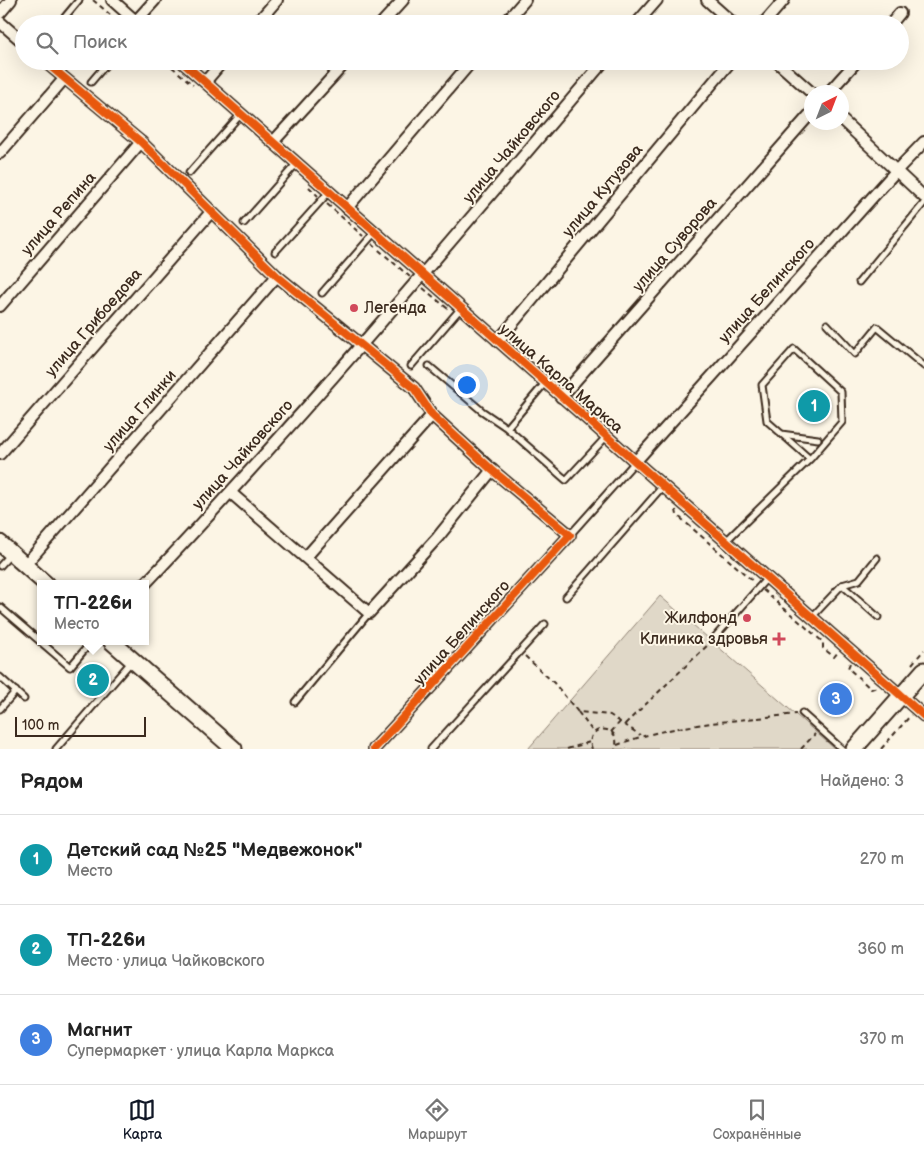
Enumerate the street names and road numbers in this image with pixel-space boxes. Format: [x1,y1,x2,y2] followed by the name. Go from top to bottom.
[459,87,565,207] street label: улица Чайковского
[559,140,648,241] street label: улица Кутузова
[18,168,101,260] street label: улица Репина
[629,194,721,296] street label: улица Суворова
[715,235,819,347] street label: улица Белинского
[42,265,147,381] street label: улица Грибоедова
[495,320,627,438] street label: улица Карла Маркса
[99,366,181,456] street label: улица Глинки
[189,396,297,514] street label: улица Чайковского
[410,577,514,689] street label: улица Белинского

